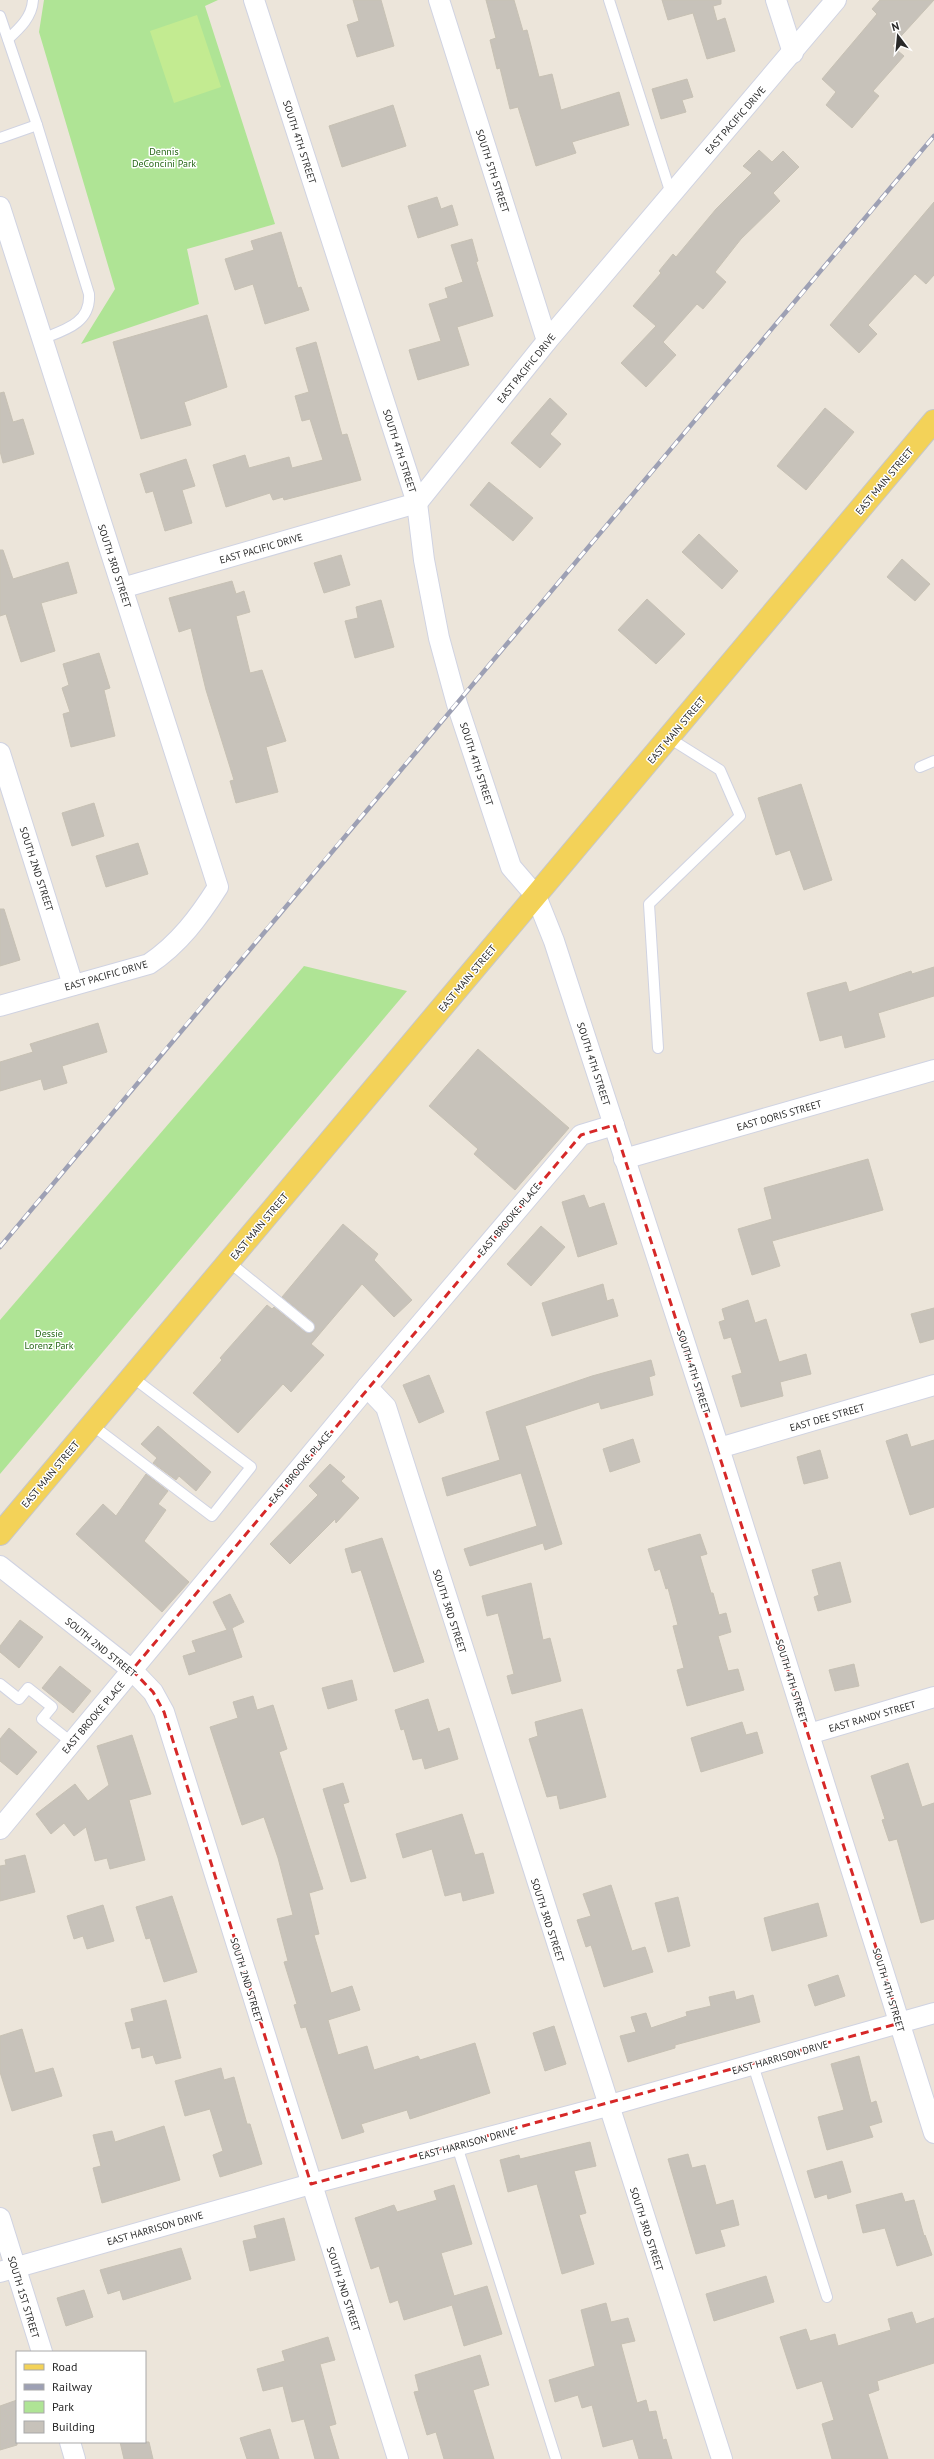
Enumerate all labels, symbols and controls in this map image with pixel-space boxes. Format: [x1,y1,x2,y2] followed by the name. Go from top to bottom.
[878,16,918,56] north arrow
[890,19,901,34] text: N
[702,84,769,157] street label: EAST PACIFIC DRIVE
[280,99,319,186] street label: SOUTH 4TH STREET
[473,128,512,215] street label: SOUTH 5TH STREET
[132,145,196,170] park label: Dennis DeConcini Park
[494,331,559,406] street label: EAST PACIFIC DRIVE
[380,408,419,495] street label: SOUTH 4TH STREET
[853,445,916,517] street label: EAST MAIN STREET
[95,523,134,610] street label: SOUTH 3RD STREET
[218,530,304,567] street label: EAST PACIFIC DRIVE
[645,694,708,766] street label: EAST MAIN STREET
[457,721,496,808] street label: SOUTH 4TH STREET
[17,825,56,913] street label: SOUTH 2ND STREET
[436,942,499,1014] street label: EAST MAIN STREET
[63,957,149,994] street label: EAST PACIFIC DRIVE
[574,1021,613,1108] street label: SOUTH 4TH STREET
[735,1097,823,1134] street label: EAST DORIS STREET
[475,1180,544,1258] street label: EAST BROOKE PLACE
[228,1190,291,1262] street label: EAST MAIN STREET
[24,1327,74,1352] park label: Dessie Lorenz Park
[674,1329,713,1416] street label: SOUTH 4TH STREET
[788,1400,867,1434] street label: EAST DEE STREET
[266,1428,335,1506] street label: EAST BROOKE PLACE
[19,1438,82,1510] street label: EAST MAIN STREET
[430,1568,469,1655] street label: SOUTH 3RD STREET
[62,1615,139,1680] street label: SOUTH 2ND STREET
[773,1638,811,1725] street label: SOUTH 4TH STREET
[59,1678,128,1756] street label: EAST BROOKE PLACE
[827,1698,918,1735] street label: EAST RANDY STREET
[528,1877,567,1964] street label: SOUTH 3RD STREET
[227,1936,266,2025] street label: SOUTH 2ND STREET
[870,1947,908,2034] street label: SOUTH 4TH STREET
[730,2037,830,2077] street label: EAST HARRISON DRIVE
[417,2124,517,2163] street label: EAST HARRISON DRIVE
[627,2186,666,2273] street label: SOUTH 3RD STREET
[105,2208,205,2248] street label: EAST HARRISON DRIVE
[324,2245,363,2333] street label: SOUTH 2ND STREET
[5,2254,42,2340] street label: SOUTH 1ST STREET
[16,2351,146,2443] legend
[52,2359,77,2374] text: Road
[52,2379,92,2394] text: Railway
[52,2399,74,2414] text: Park
[52,2419,95,2434] text: Building

